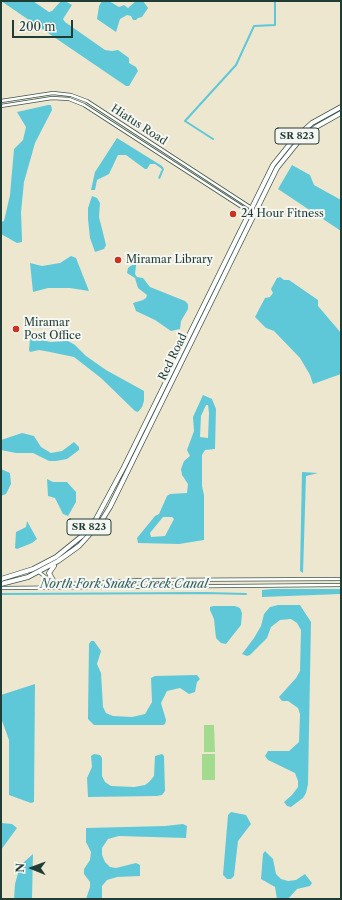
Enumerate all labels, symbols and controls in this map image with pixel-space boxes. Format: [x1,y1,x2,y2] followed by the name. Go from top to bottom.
[14,12,75,38] scale bar
[19,19,56,34] text: 200 m
[108,102,170,148] street label: Hiatus Road
[275,128,319,144] road number: SR 823
[241,207,324,221] place label: 24 Hour Fitness
[228,209,238,219] marker: 24 Hour Fitness
[126,253,213,267] place label: Miramar Library
[113,255,123,265] marker: Miramar Library
[24,316,81,342] place label: Miramar Post Office
[11,324,21,334] marker: Miramar Post Office
[156,331,190,383] street label: Red Road
[67,519,111,535] road number: SR 823
[40,578,208,592] water label: North Fork Snake Creek Canal
[12,848,52,888] north arrow
[13,863,27,873] text: N

